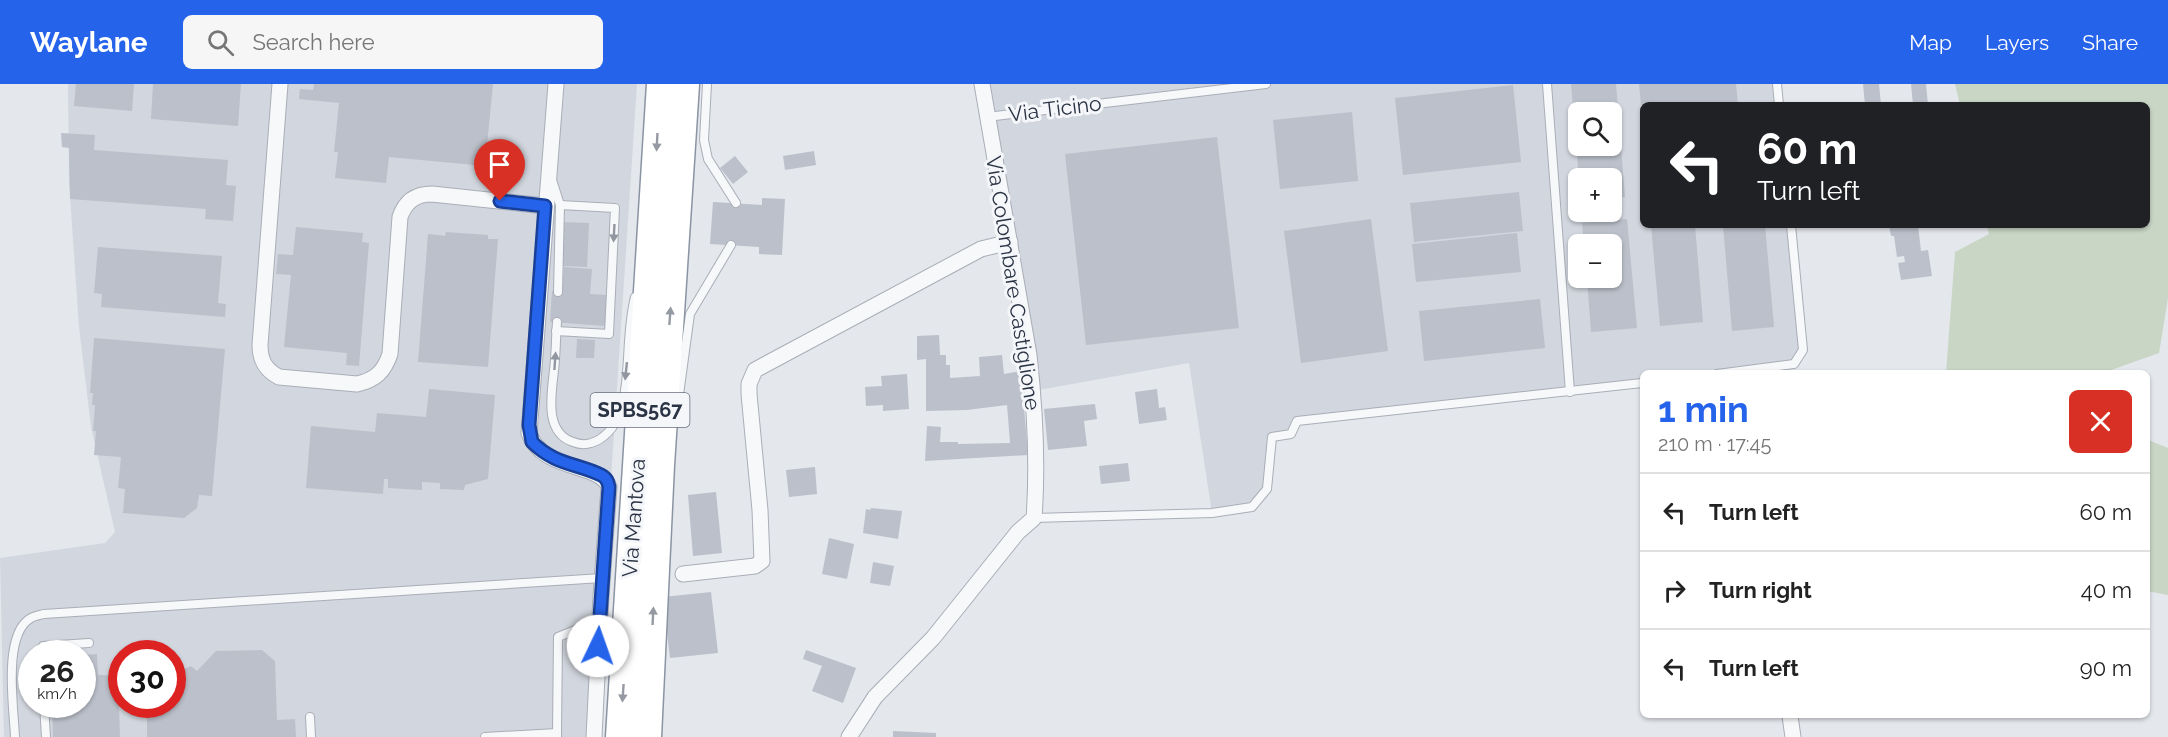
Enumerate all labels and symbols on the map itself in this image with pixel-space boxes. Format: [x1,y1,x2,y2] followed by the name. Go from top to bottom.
[1007,90,1103,127] street label: Via Ticino
[652,133,661,152] one-way arrow
[474,139,525,201] pin
[981,154,1046,412] street label: Via Colombare Castiglione
[609,223,619,242] one-way arrow
[665,307,674,326] one-way arrow
[550,351,560,370] one-way arrow
[621,361,631,380] one-way arrow
[590,393,690,427] road number: SPBS567
[617,458,650,578] street label: Via Mantova
[648,606,657,625] one-way arrow
[566,614,630,678] position arrow
[108,640,186,718] speed limit sign: 30
[618,684,628,703] one-way arrow

